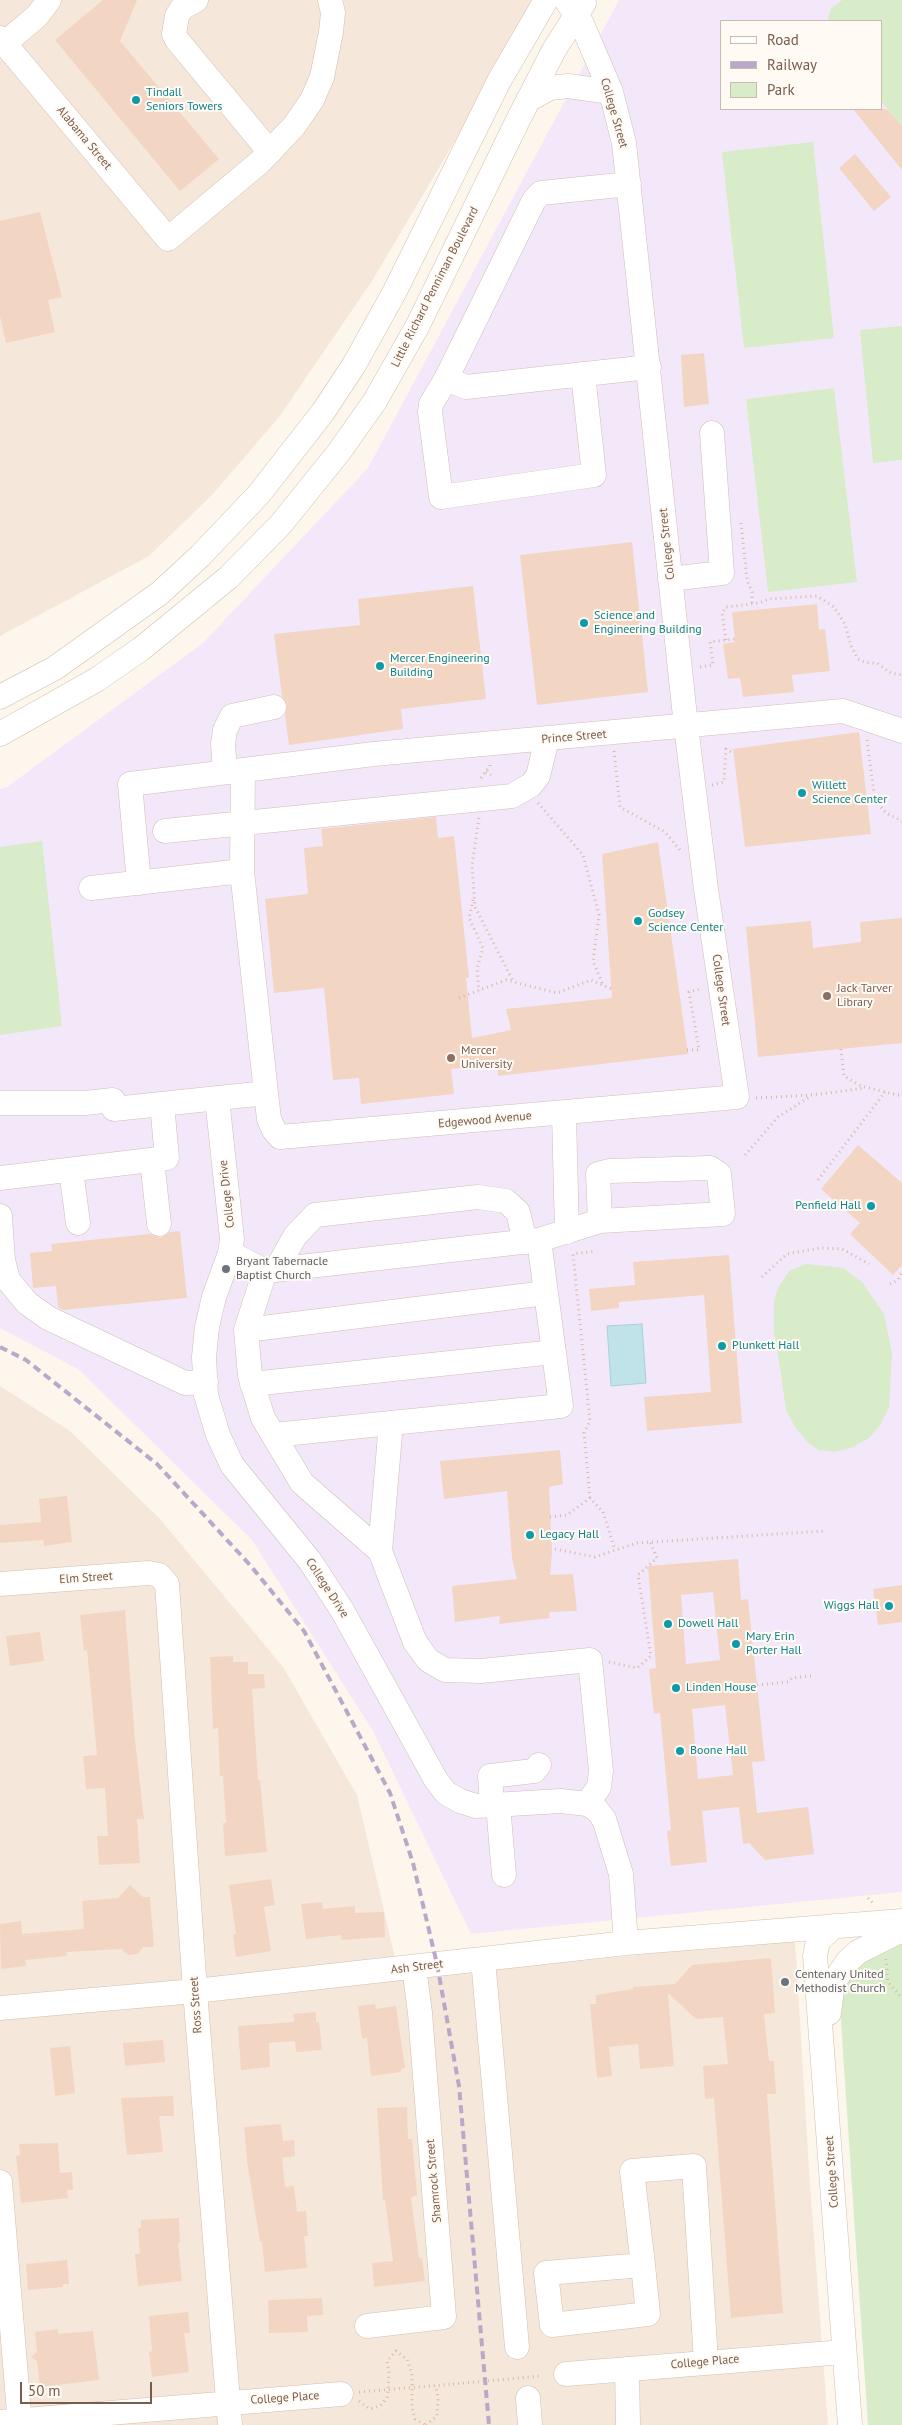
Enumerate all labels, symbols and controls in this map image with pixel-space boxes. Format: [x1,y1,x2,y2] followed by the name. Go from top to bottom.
[720,20,882,110] legend
[767,30,799,49] text: Road
[767,55,817,74] text: Railway
[597,76,631,150] street label: College Street
[767,80,795,99] text: Park
[146,86,222,114] place label: Tindall Seniors Towers
[130,94,142,106] marker: Tindall Seniors Towers
[53,103,115,173] street label: Alabama Street
[388,204,482,370] street label: Little Richard Penniman Boulevard
[656,507,678,581] street label: College Street
[594,609,702,637] place label: Science and Engineering Building
[578,617,590,629] marker: Science and Engineering Building
[390,652,490,680] place label: Mercer Engineering Building
[374,660,386,672] marker: Mercer Engineering Building
[541,727,607,747] street label: Prince Street
[812,779,887,807] place label: Willett Science Center
[796,787,808,799] marker: Willett Science Center
[648,907,723,935] place label: Godsey Science Center
[632,915,644,927] marker: Godsey Science Center
[709,953,733,1027] street label: College Street
[837,982,892,1010] place label: Jack Tarver Library
[821,990,833,1002] marker: Jack Tarver Library
[461,1044,512,1072] place label: Mercer University
[445,1052,457,1064] marker: Mercer University
[438,1109,532,1131] street label: Edgewood Avenue
[216,1159,238,1229] street label: College Drive
[795,1199,861,1213] place label: Penfield Hall
[865,1200,877,1212] marker: Penfield Hall
[236,1255,328,1283] place label: Bryant Tabernacle Baptist Church
[220,1263,232,1275] marker: Bryant Tabernacle Baptist Church
[732,1339,799,1353] place label: Plunkett Hall
[716,1340,728,1352] marker: Plunkett Hall
[540,1528,599,1542] place label: Legacy Hall
[524,1529,536,1541] marker: Legacy Hall
[302,1555,352,1621] street label: College Drive
[59,1569,113,1587] street label: Elm Street
[824,1599,879,1613] place label: Wiggs Hall
[883,1600,895,1612] marker: Wiggs Hall
[678,1617,738,1631] place label: Dowell Hall
[662,1618,674,1630] marker: Dowell Hall
[746,1630,801,1658] place label: Mary Erin Porter Hall
[730,1638,742,1650] marker: Mary Erin Porter Hall
[686,1681,756,1695] place label: Linden House
[670,1682,682,1694] marker: Linden House
[690,1744,747,1758] place label: Boone Hall
[674,1745,686,1757] marker: Boone Hall
[390,1957,444,1977] street label: Ash Street
[795,1968,886,1996] place label: Centenary United Methodist Church
[187,1976,205,2034] street label: Ross Street
[779,1976,791,1988] marker: Centenary United Methodist Church
[822,2135,842,2209] street label: College Street
[423,2138,445,2224] street label: Shamrock Street
[670,2352,740,2372] street label: College Place
[22,2372,155,2404] scale bar
[28,2381,61,2400] text: 50 m
[250,2388,320,2408] street label: College Place

